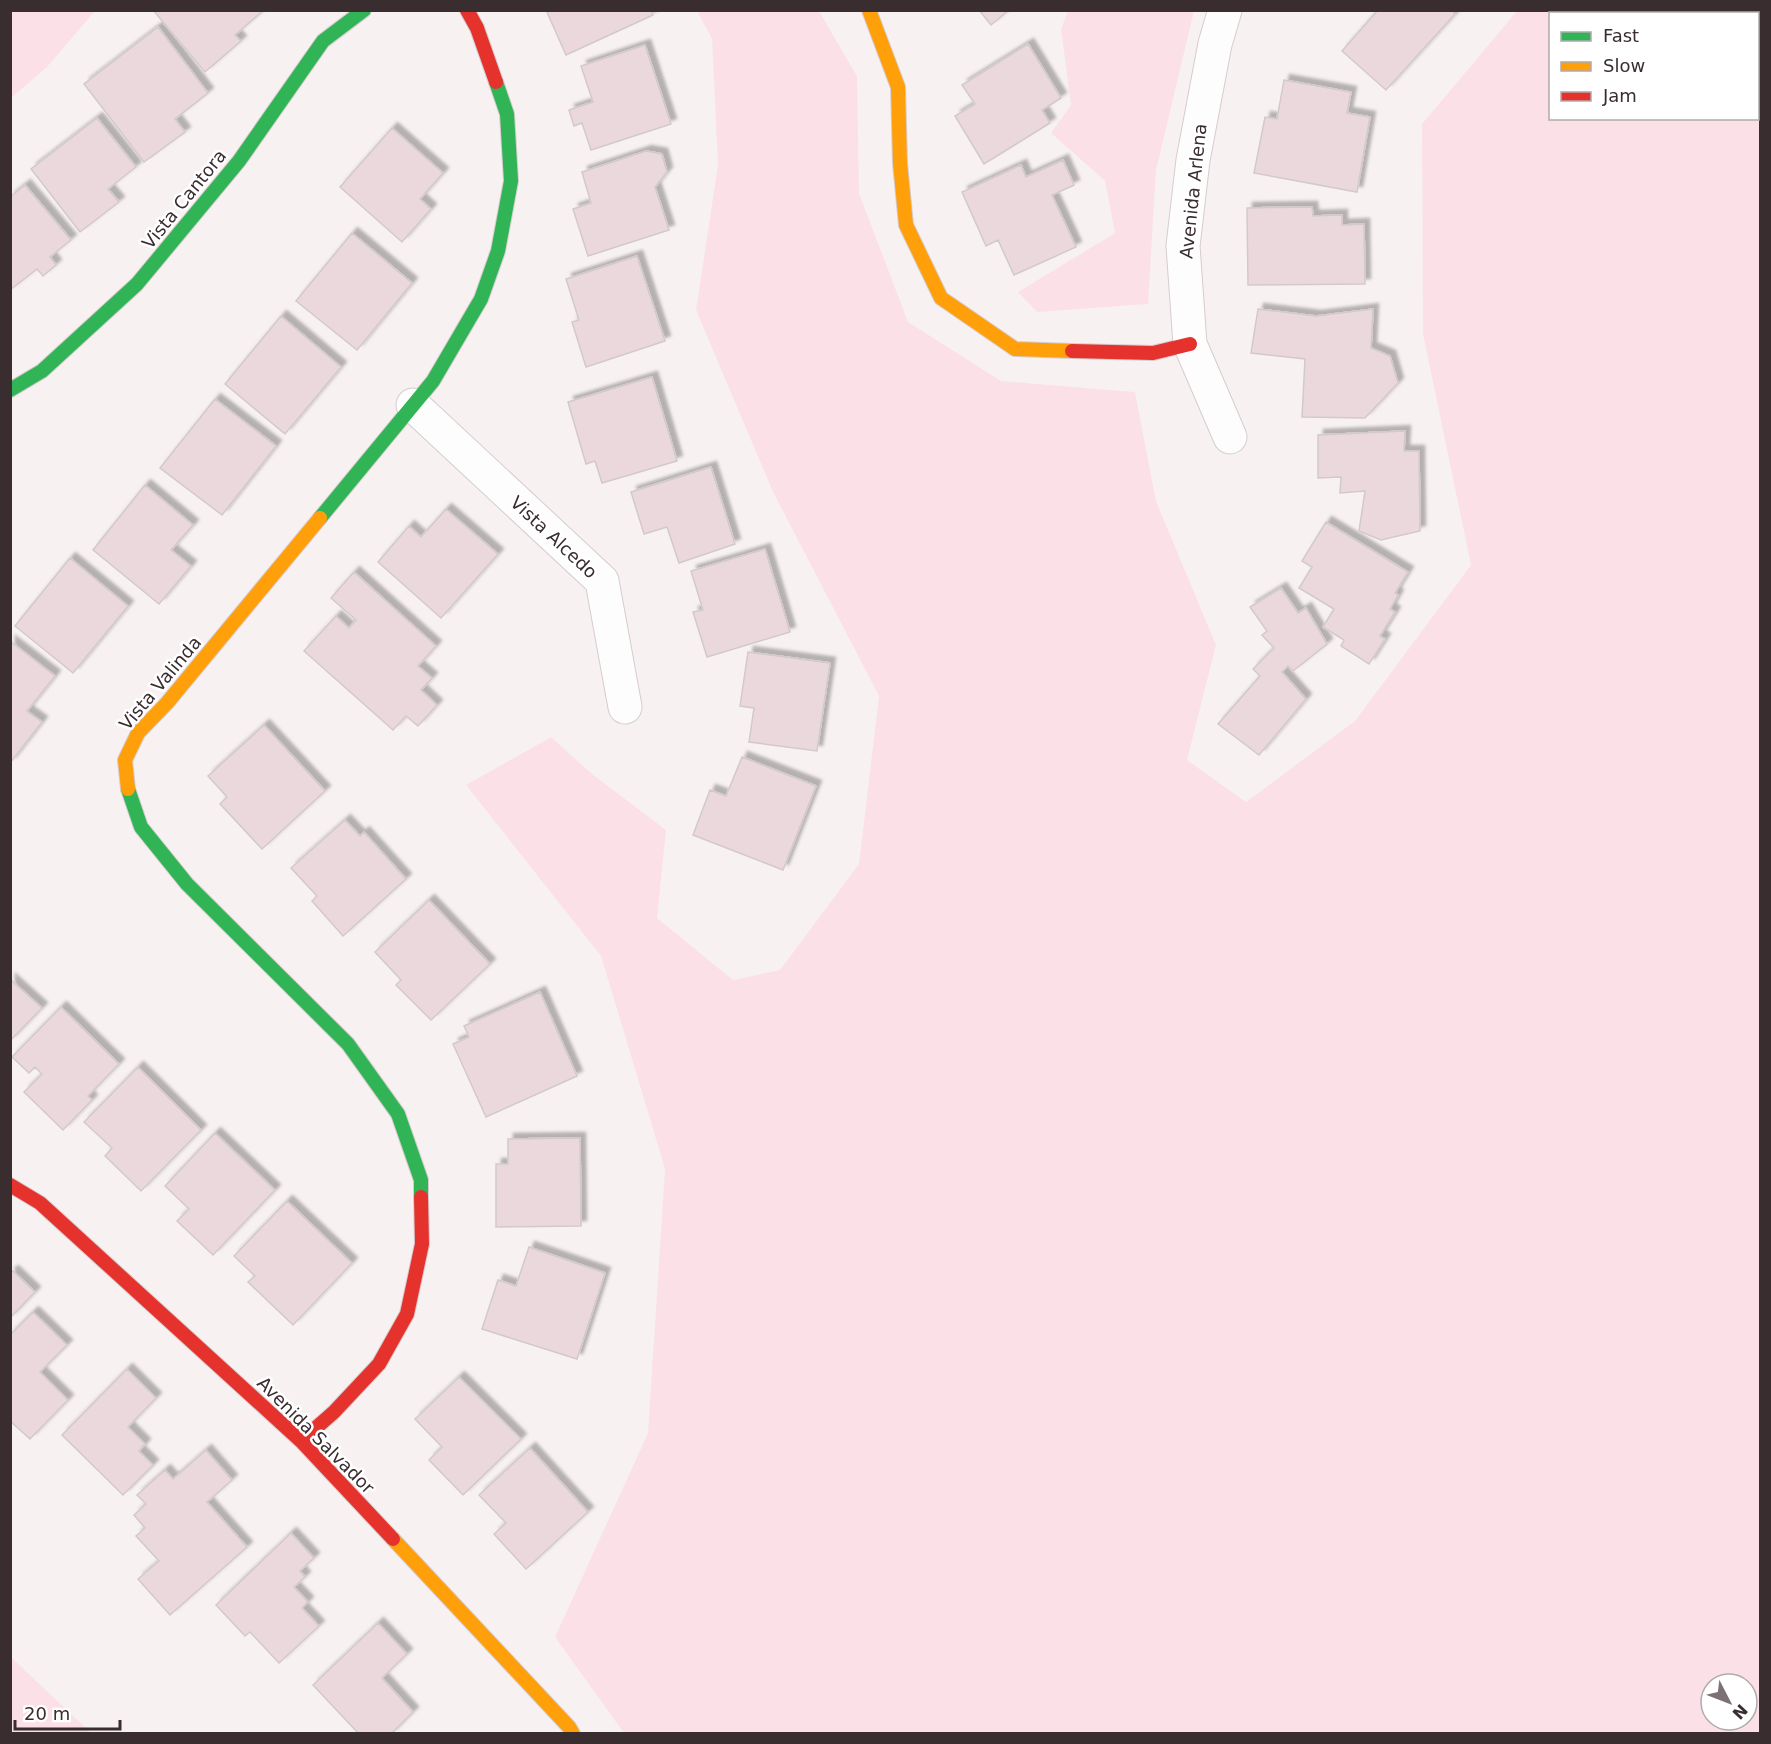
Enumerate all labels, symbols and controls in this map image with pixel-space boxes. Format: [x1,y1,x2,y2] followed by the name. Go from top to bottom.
[1549,12,1759,120] legend
[1603,25,1639,46] text: Fast
[1603,55,1645,76] text: Slow
[1602,85,1637,106] text: Jam
[1175,122,1211,260] street label: Avenida Arlena
[138,145,230,253] street label: Vista Cantora
[506,492,602,582] street label: Vista Alcedo
[115,632,205,734] street label: Vista Valinda
[253,1372,379,1498] street label: Avenida Salvador
[1699,1672,1759,1732] north arrow
[15,1693,120,1731] scale bar
[1728,1700,1751,1723] text: N
[24,1703,70,1724] text: 20 m

